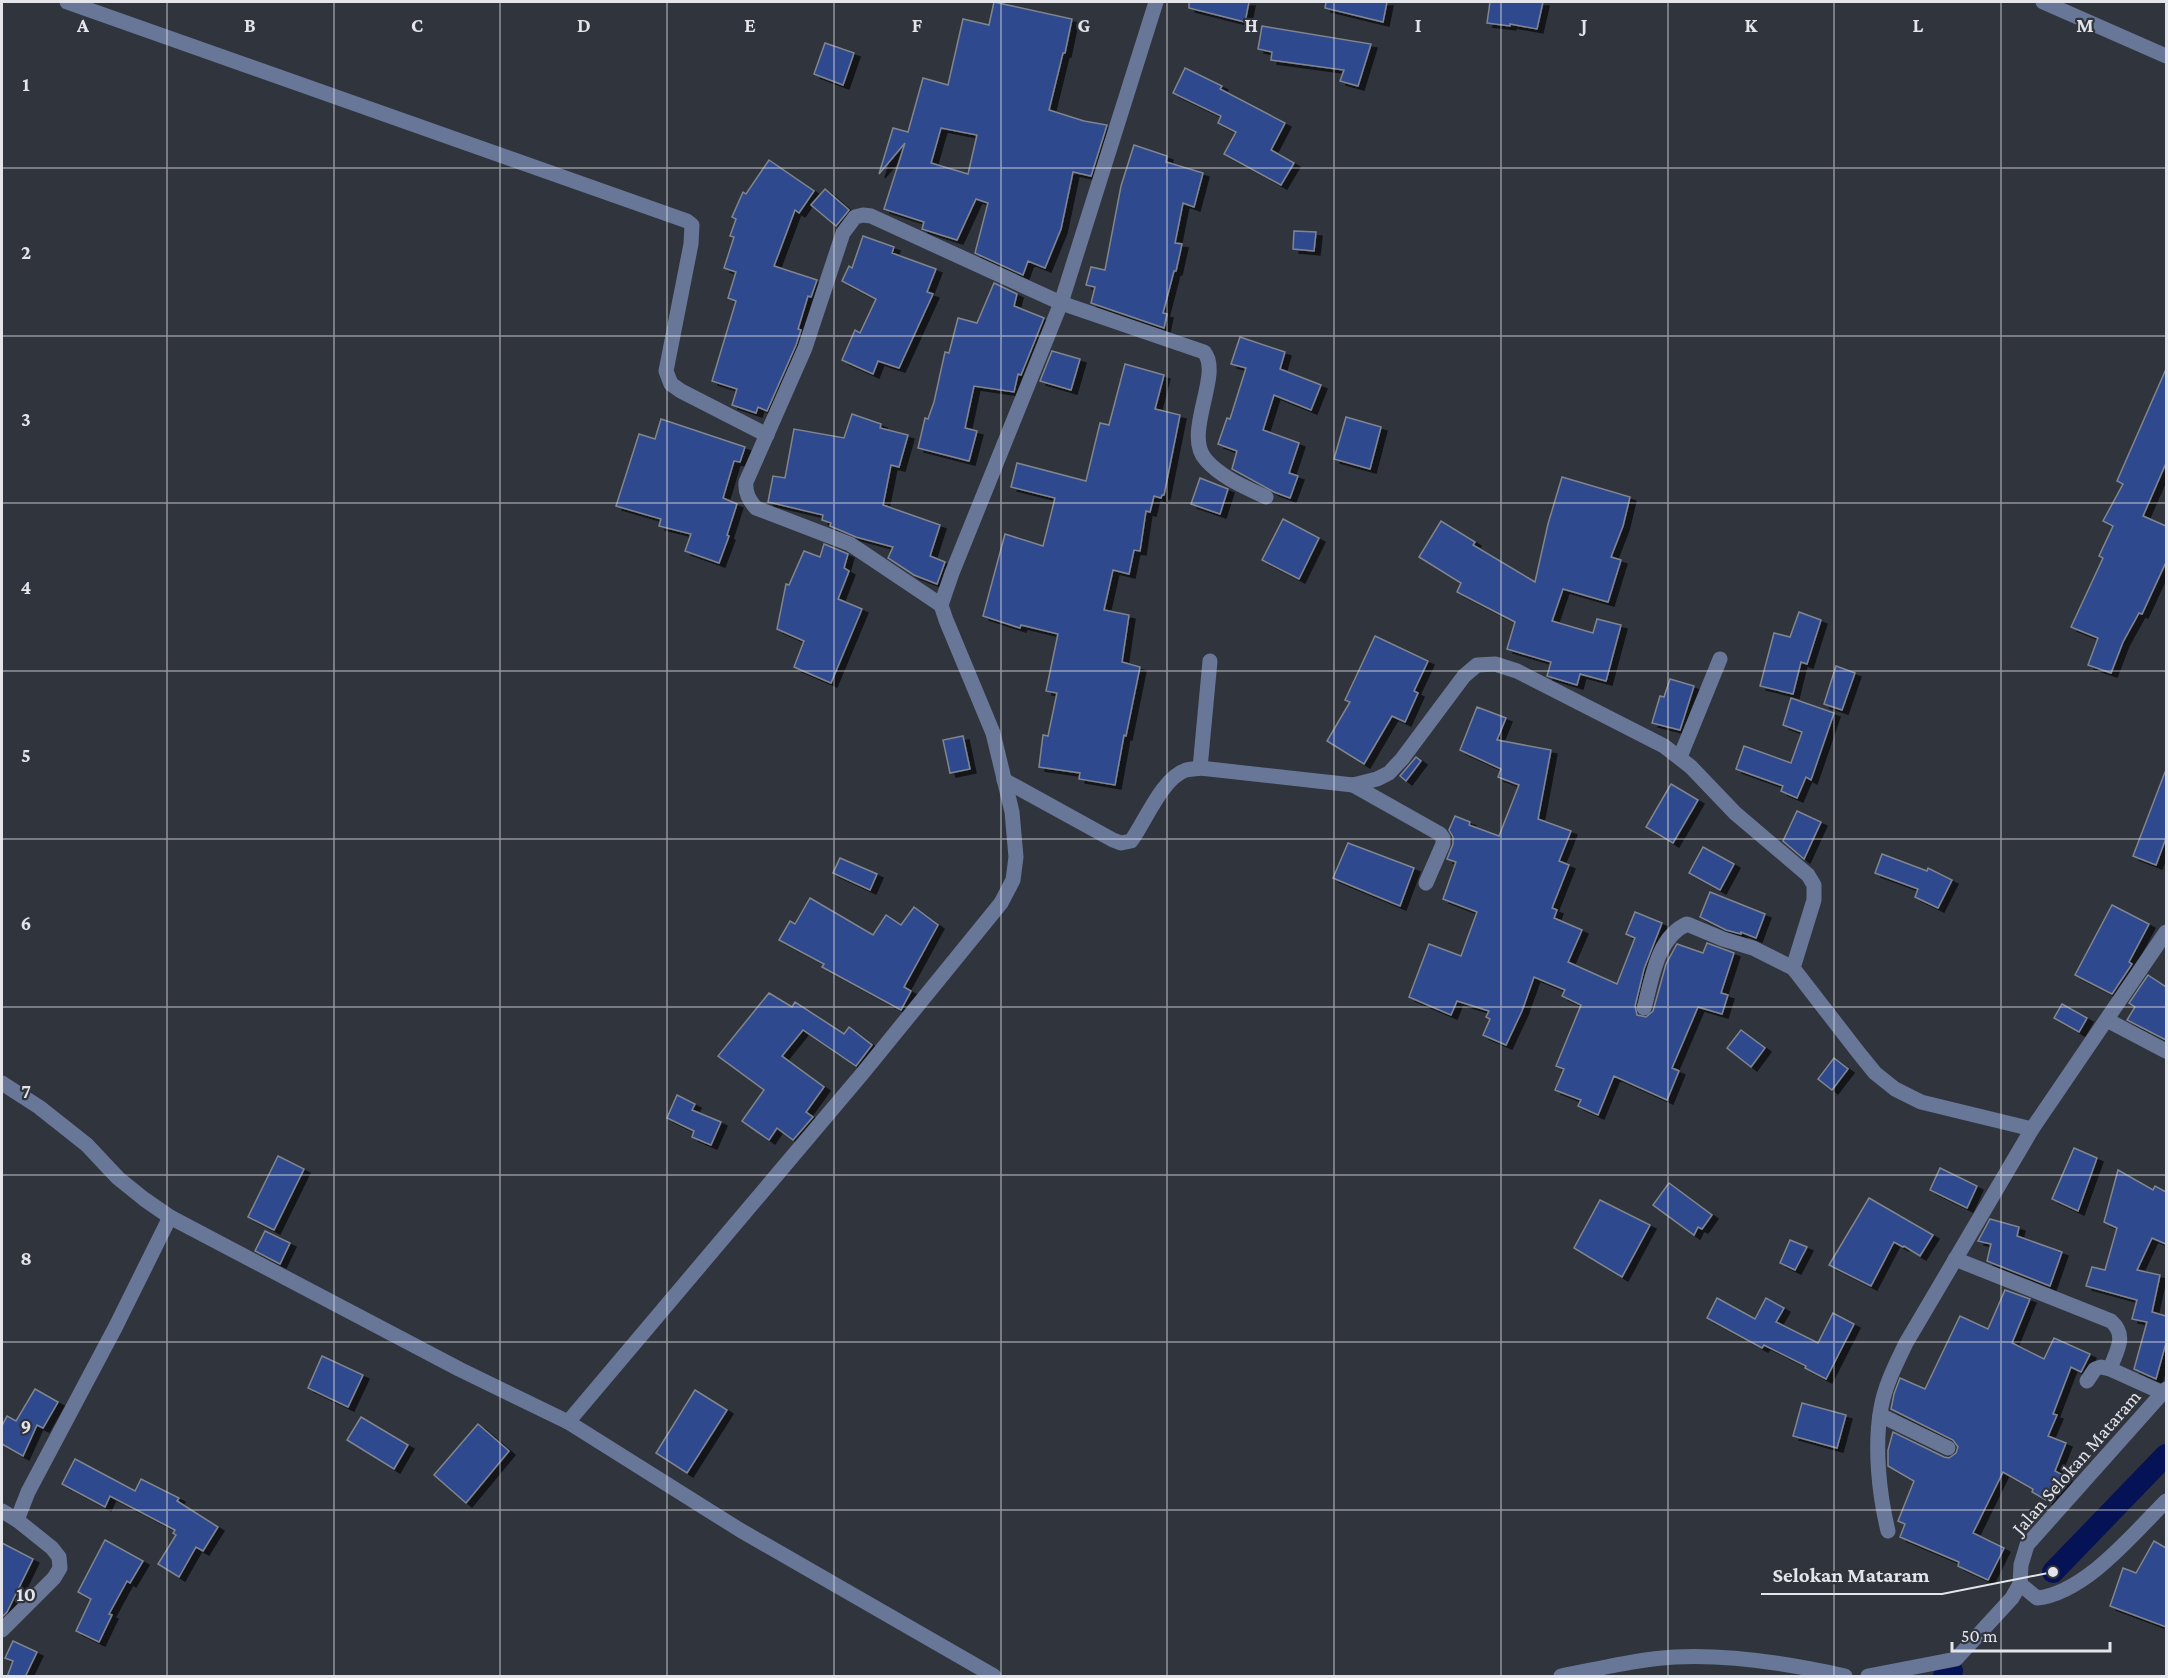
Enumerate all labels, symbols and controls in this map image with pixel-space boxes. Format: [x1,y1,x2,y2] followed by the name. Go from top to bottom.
[76,14,90,36] text: A
[244,14,256,36] text: B
[411,14,423,36] text: C
[577,14,591,36] text: D
[744,14,756,36] text: E
[912,14,923,36] text: F
[1078,14,1091,36] text: G
[1244,14,1258,36] text: H
[1415,14,1422,36] text: I
[1579,14,1588,36] text: J
[1745,14,1759,36] text: K
[1913,14,1924,36] text: L
[2076,14,2094,36] text: M
[22,73,30,95] text: 1
[21,241,31,263] text: 2
[21,408,31,430] text: 3
[21,576,32,598] text: 4
[21,744,31,766] text: 5
[21,912,31,934] text: 6
[21,1080,31,1102] text: 7
[20,1247,32,1269] text: 8
[2006,1385,2146,1541] street label: Jalan Selokan Mataram
[21,1415,31,1437] text: 9
[1761,1555,1942,1594] callout: Selokan Mataram
[1772,1563,1930,1587] text: Selokan Mataram
[16,1583,36,1605] text: 10
[1952,1615,2110,1653] scale bar
[1961,1626,1998,1646] text: 50 m

